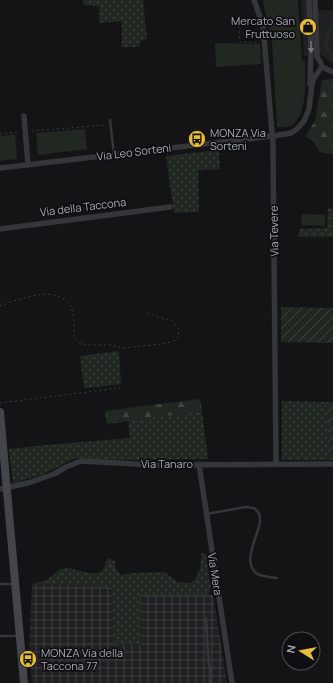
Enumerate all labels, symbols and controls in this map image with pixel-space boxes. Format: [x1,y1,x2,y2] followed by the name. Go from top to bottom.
[231,13,295,41] place label: Mercato San Fruttuoso
[298,17,318,37] shop icon: Mercato San Fruttuoso
[307,41,314,53] one-way arrow
[210,125,266,153] place label: MONZA Via Sorteni
[187,129,207,149] bus stop icon: MONZA Via Sorteni
[96,139,172,164] street label: Via Leo Sorteni
[39,194,127,219] street label: Via della Taccona
[266,205,281,257] street label: Via Tevere
[141,456,194,471] street label: Via Tanaro
[205,552,226,596] street label: Via Mera
[281,631,321,671] north arrow
[283,644,299,654] text: N
[41,645,123,673] place label: MONZA Via della Taccona 77
[18,649,38,669] bus stop icon: MONZA Via della Taccona 77

